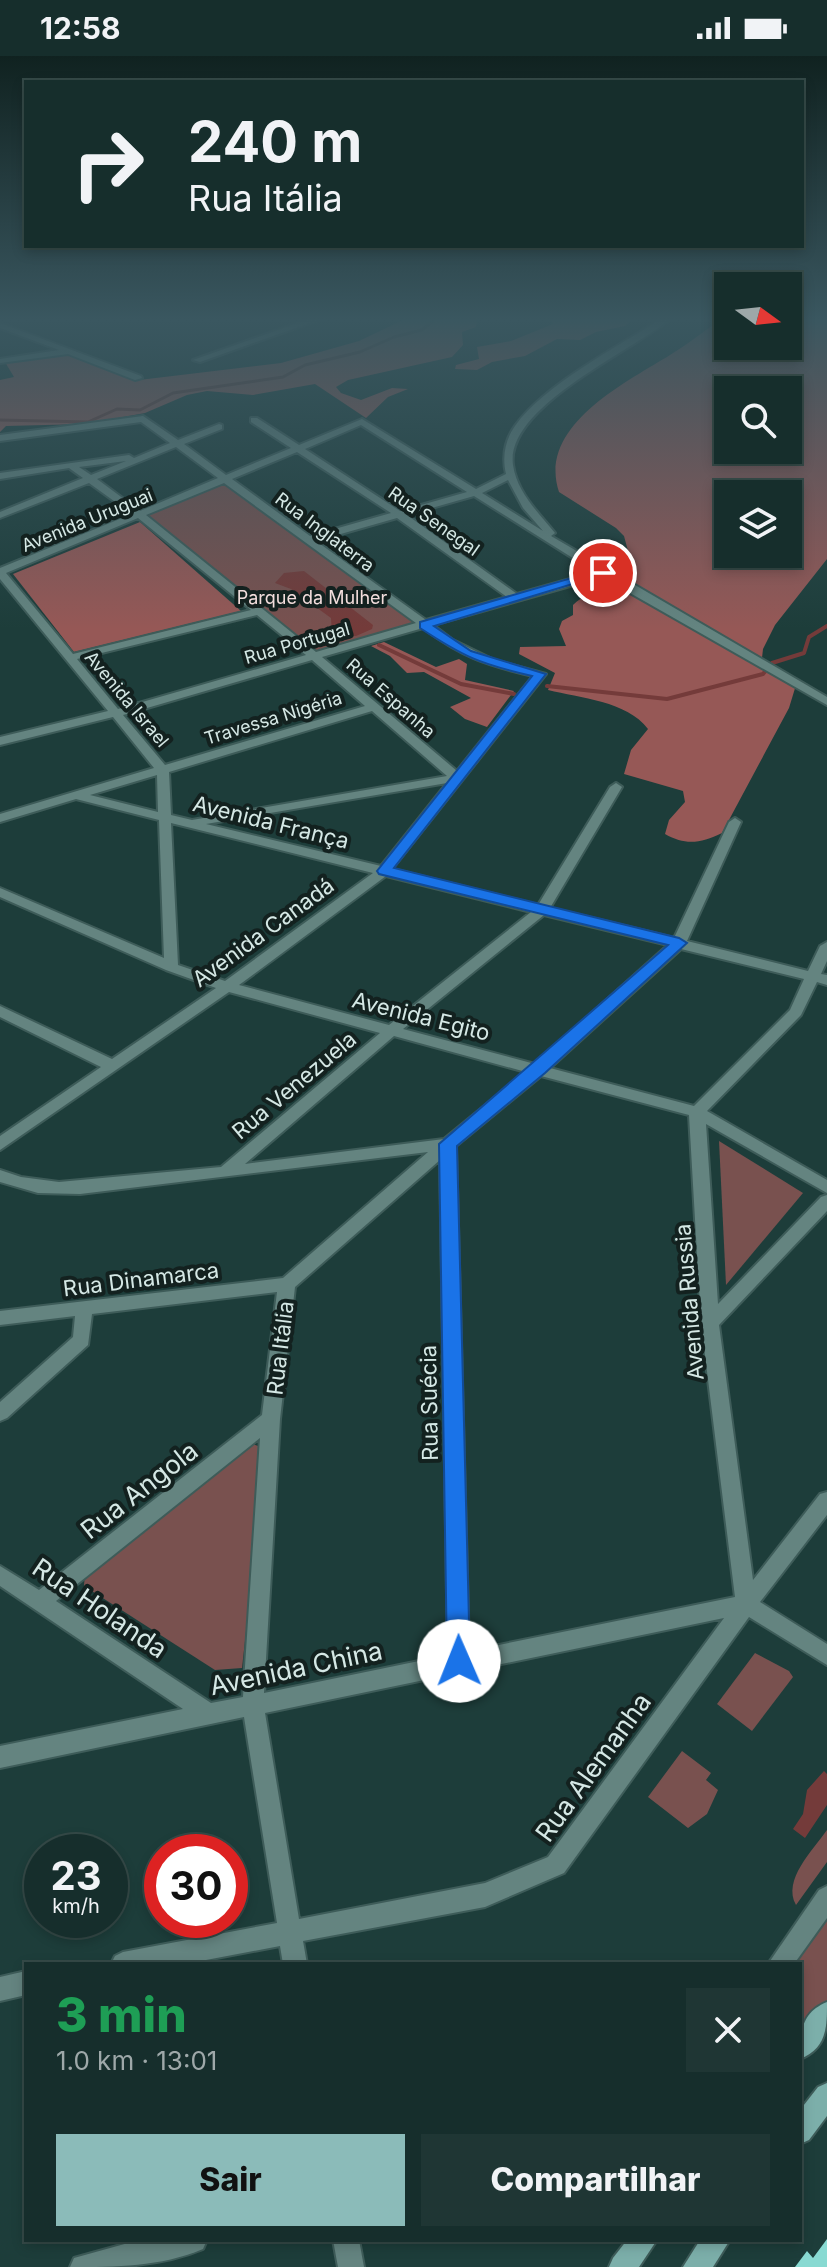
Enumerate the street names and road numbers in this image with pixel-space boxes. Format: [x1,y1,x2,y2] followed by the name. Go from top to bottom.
[385,482,483,560] street label: Rua Senegal
[18,484,156,556] street label: Avenida Uruguai
[271,488,379,576] street label: Rua Inglaterra
[242,618,352,668] street label: Rua Portugal
[81,647,173,751] street label: Avenida Israel
[342,654,440,742] street label: Rua Espanha
[202,687,344,749] street label: Travessa Nigéria
[190,790,352,854] street label: Avenida França
[187,872,339,992] street label: Avenida Canadá
[349,986,493,1046] street label: Avenida Egito
[227,1026,361,1144] street label: Rua Venezuela
[669,1223,709,1381] street label: Avenida Russia
[62,1257,220,1301] street label: Rua Dinamarca
[261,1299,299,1397] street label: Rua Itália
[415,1345,443,1461] street label: Rua Suécia
[74,1435,204,1545] street label: Rua Angola
[27,1552,173,1664] street label: Rua Holanda
[207,1635,385,1701] street label: Avenida China
[529,1687,657,1847] street label: Rua Alemanha

